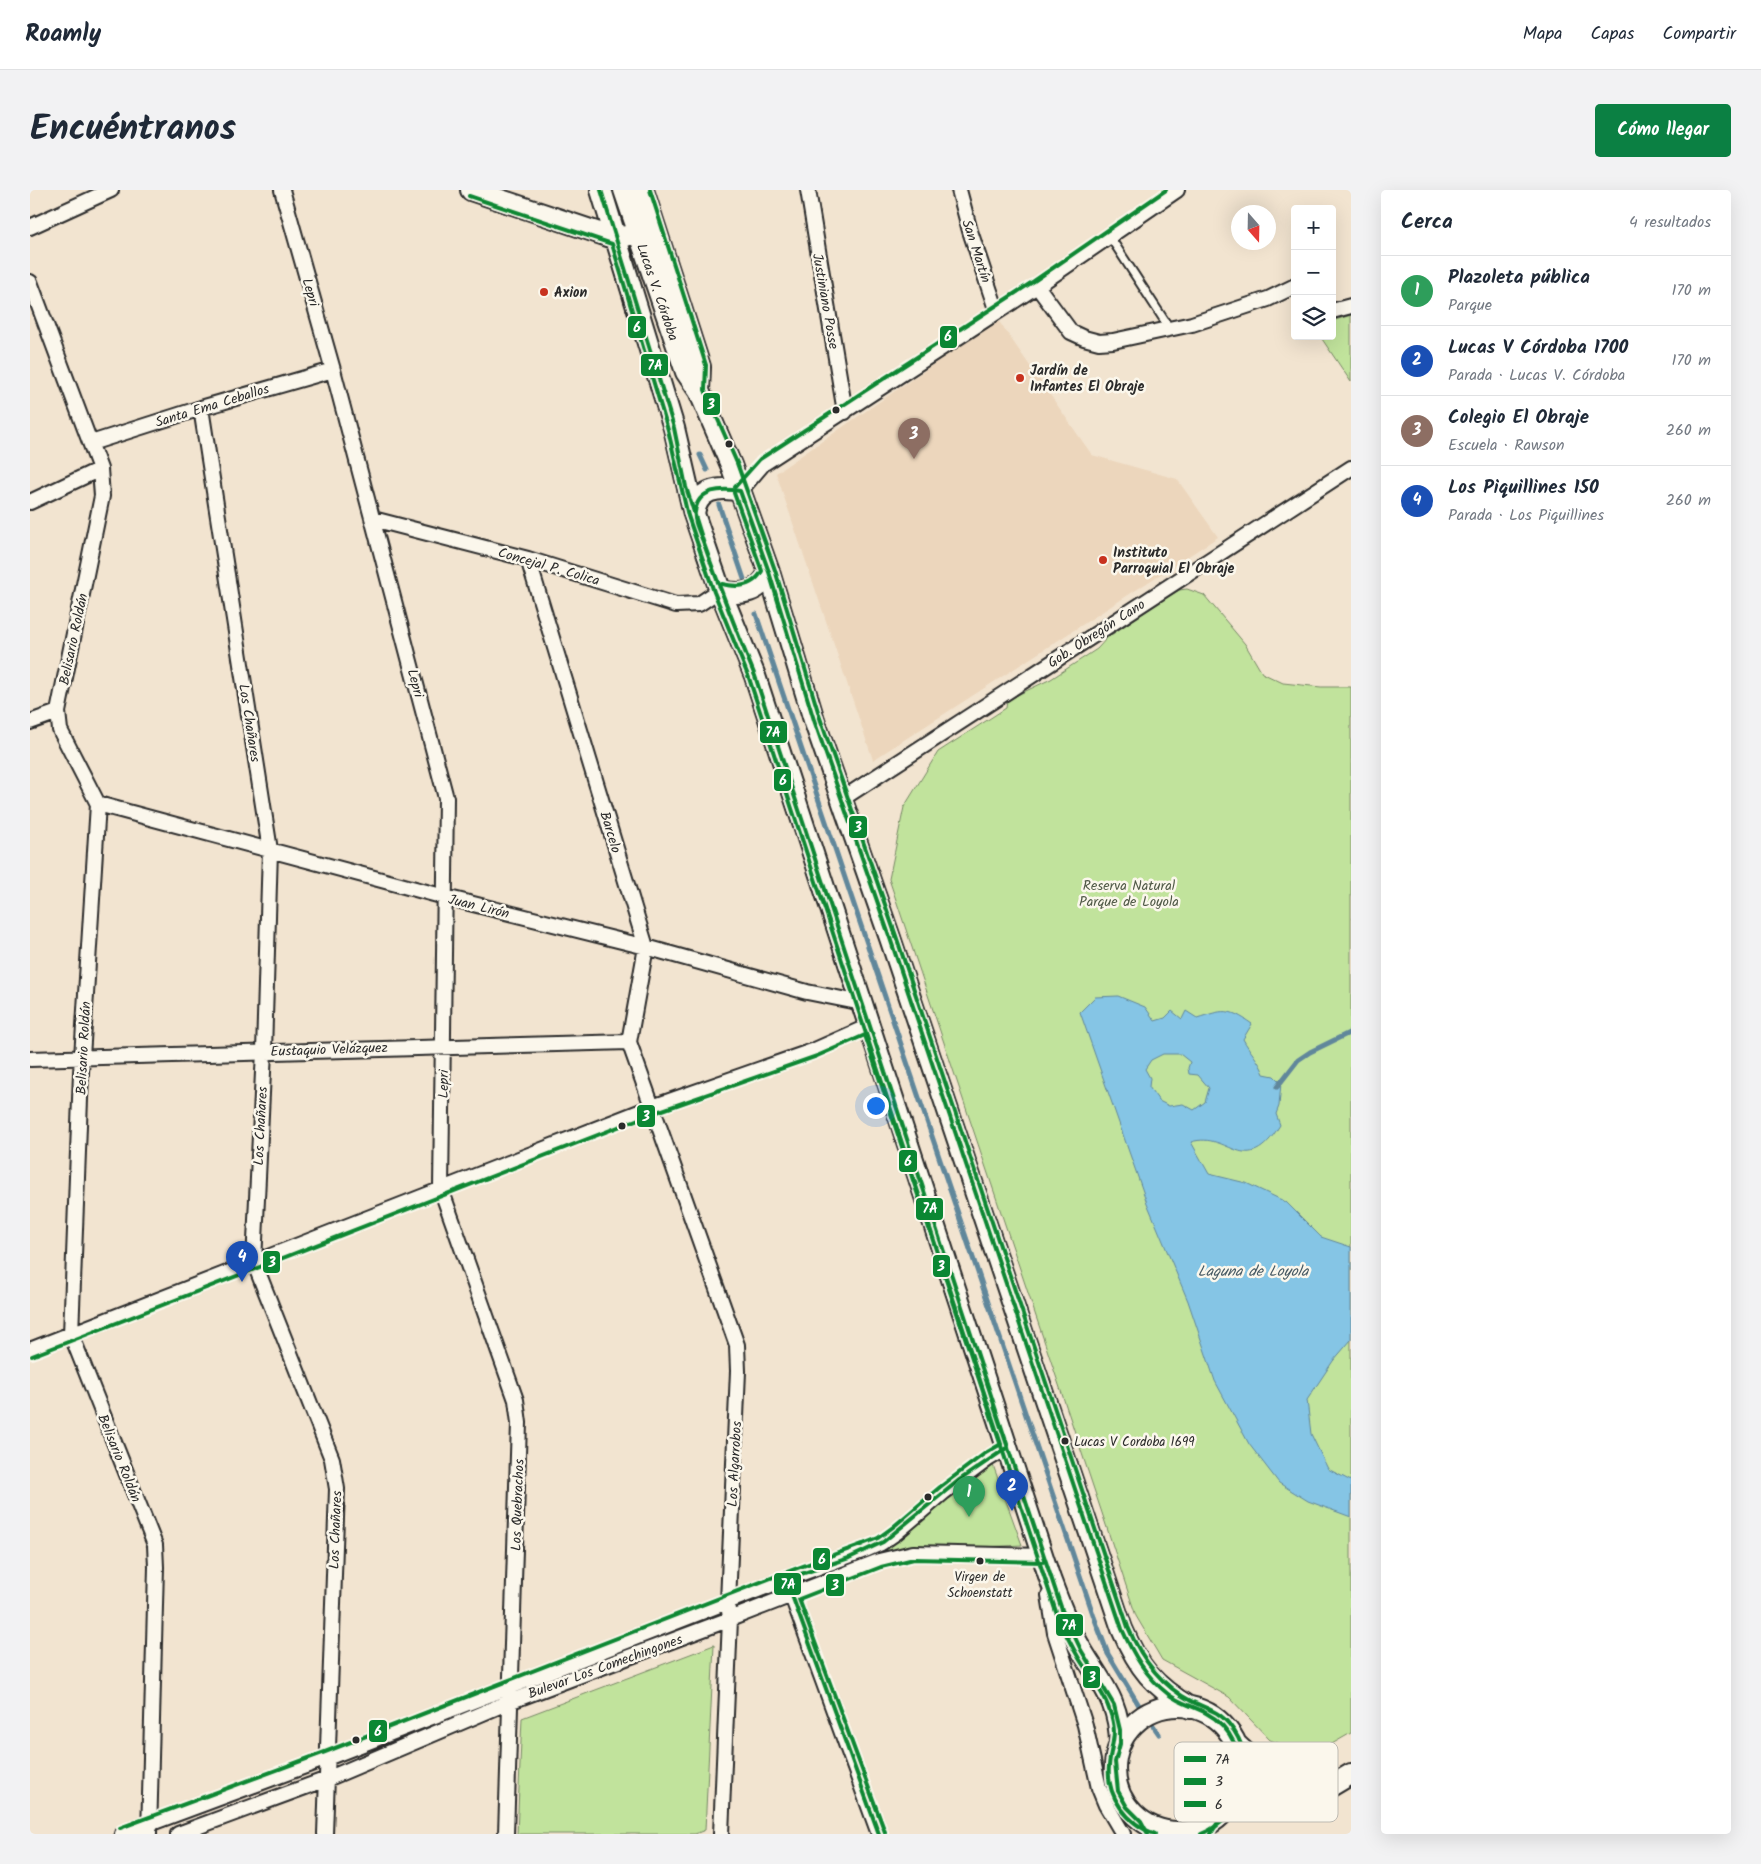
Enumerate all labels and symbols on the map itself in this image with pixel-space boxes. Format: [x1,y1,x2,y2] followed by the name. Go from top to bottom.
[1231,205,1276,250] north arrow
[955,217,997,286] street label: San Martín
[630,241,684,344] street label: Lucas V. Córdoba
[806,252,844,352] street label: Justiniano Posse
[296,275,325,310] street label: Lepri
[554,282,587,304] place label: Axion
[538,286,550,298] marker: Axion
[627,315,647,339] line badge: 6
[633,317,641,339] text: 6
[939,325,958,349] line badge: 6
[944,326,952,348] text: 6
[640,353,669,377] line badge: 7A
[647,355,663,377] text: 7A
[1030,360,1144,398] place label: Jardín de Infantes El Obraje
[1014,372,1026,384] marker: Jardín de Infantes El Obraje
[152,378,272,434] street label: Santa Ema Ceballos
[702,392,721,416] line badge: 3
[706,394,715,416] text: 3
[831,405,841,415] unlabelled marker
[898,418,930,459] pin: 3
[724,439,734,449] unlabelled marker
[495,542,602,592] street label: Concejal P. Colica
[1113,542,1235,580] place label: Instituto Parroquial El Obraje
[1097,554,1109,566] marker: Instituto Parroquial El Obraje
[54,591,94,687] street label: Belisario Roldán
[1043,594,1150,674] street label: Gob. Obregón Cano
[401,667,430,701] street label: Lepri
[232,682,266,764] street label: Los Chañares
[759,720,788,744] line badge: 7A
[765,722,781,744] text: 7A
[773,768,792,792] line badge: 6
[779,770,787,792] text: 6
[593,809,627,856] street label: Barcelo
[848,815,868,839] line badge: 3
[853,817,862,839] text: 3
[1079,875,1179,913] park label: Reserva Natural Parque de Loyola
[446,889,512,925] street label: Juan Lirón
[71,1001,97,1095] street label: Belisario Roldán
[270,1037,388,1063] street label: Eustaquio Velázquez
[433,1069,455,1099] street label: Lepri
[248,1086,274,1166] street label: Los Chañares
[863,1093,889,1119] your location
[636,1104,656,1128] line badge: 3
[641,1106,650,1128] text: 3
[617,1121,627,1131] unlabelled marker
[898,1149,918,1173] line badge: 6
[904,1151,912,1173] text: 6
[915,1197,944,1221] line badge: 7A
[922,1198,938,1220] text: 7A
[226,1241,258,1282] pin: 4
[262,1250,281,1274] line badge: 3
[267,1252,276,1274] text: 3
[932,1254,951,1278] line badge: 3
[936,1256,945,1278] text: 3
[1198,1260,1309,1284] water label: Laguna de Loyola
[91,1411,147,1506] street label: Belisario Roldán
[722,1421,748,1508] street label: Los Algarrobos
[1074,1432,1195,1453] place label: Lucas V Cordoba 1699
[1060,1436,1070,1446] marker: Lucas V Cordoba 1699
[505,1459,531,1551] street label: Los Quebrachos
[996,1470,1028,1511] pin: 2
[953,1476,985,1517] pin: 1
[324,1490,348,1570] street label: Los Chañares
[923,1492,933,1502] unlabelled marker
[812,1547,831,1571] line badge: 6
[818,1549,826,1571] text: 6
[975,1556,985,1566] marker: Virgen de Schoenstatt
[947,1567,1013,1604] place label: Virgen de Schoenstatt
[773,1572,802,1596] line badge: 7A
[825,1573,845,1597] line badge: 3
[780,1574,796,1596] text: 7A
[830,1575,839,1597] text: 3
[1055,1613,1084,1637] line badge: 7A
[1061,1615,1077,1637] text: 7A
[525,1629,686,1705] street label: Bulevar Los Comechingones
[1082,1665,1101,1689] line badge: 3
[1087,1667,1096,1689] text: 3
[368,1719,388,1743] line badge: 6
[374,1721,382,1743] text: 6
[351,1735,361,1745] unlabelled marker
[1174,1742,1338,1822] legend
[1215,1749,1230,1771] text: 7A
[1215,1771,1223,1793] text: 3
[1215,1794,1223,1816] text: 6

